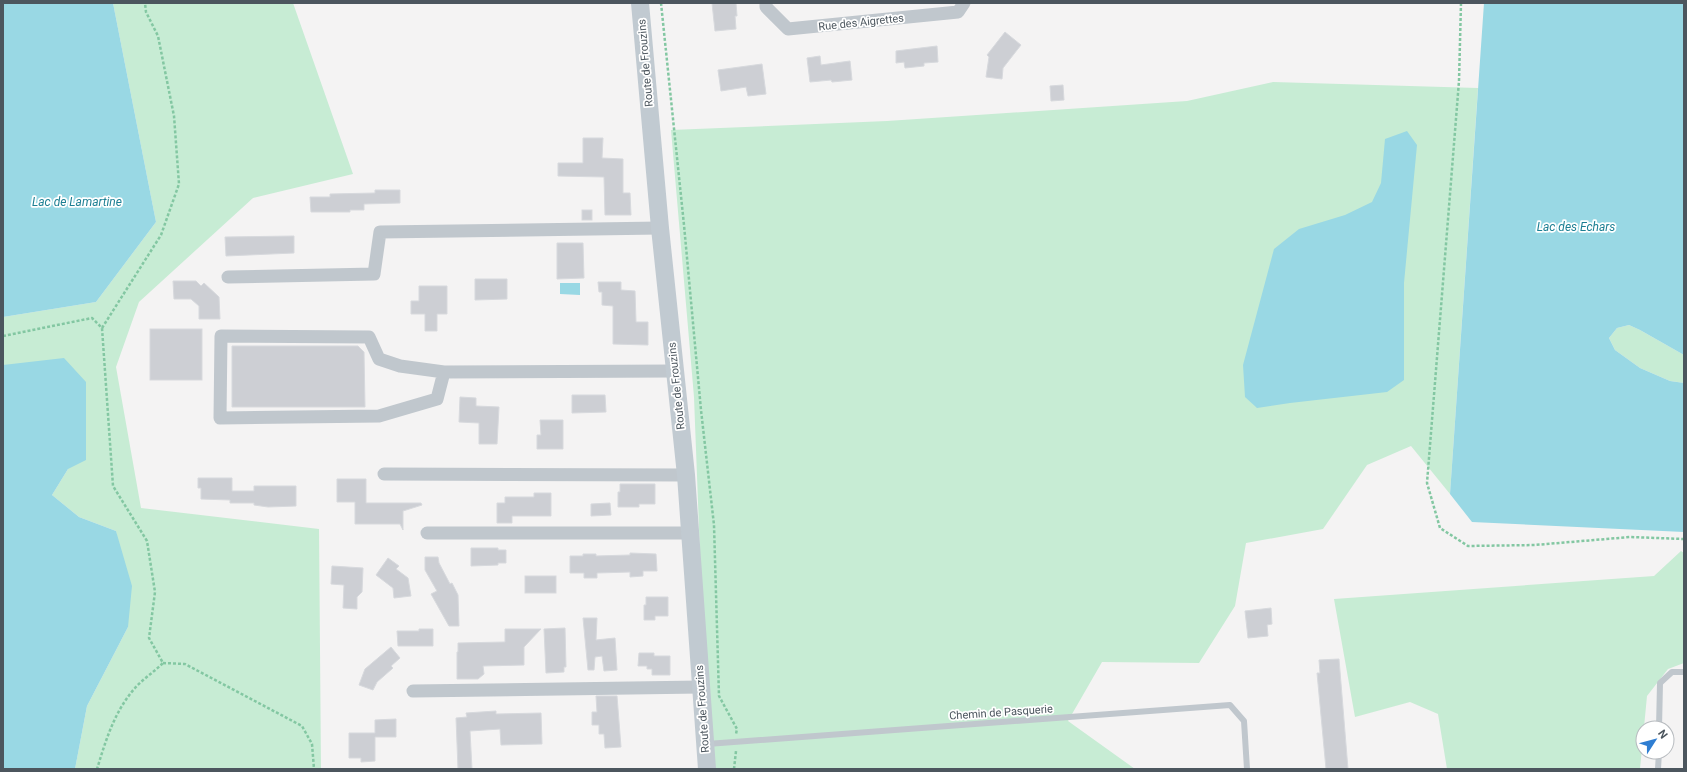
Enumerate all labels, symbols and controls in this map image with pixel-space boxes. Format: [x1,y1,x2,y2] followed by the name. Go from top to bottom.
[818,12,905,33] street label: Rue des Aigrettes
[635,18,656,107] street label: Route de Frouzins
[32,195,122,209] water label: Lac de Lamartine
[1537,220,1615,234] water label: Lac des Echars
[665,341,688,430] street label: Route de Frouzins
[693,664,712,753] street label: Route de Frouzins
[949,702,1053,723] street label: Chemin de Pasquerie
[1635,720,1675,760] north arrow
[1655,727,1670,742] text: N

